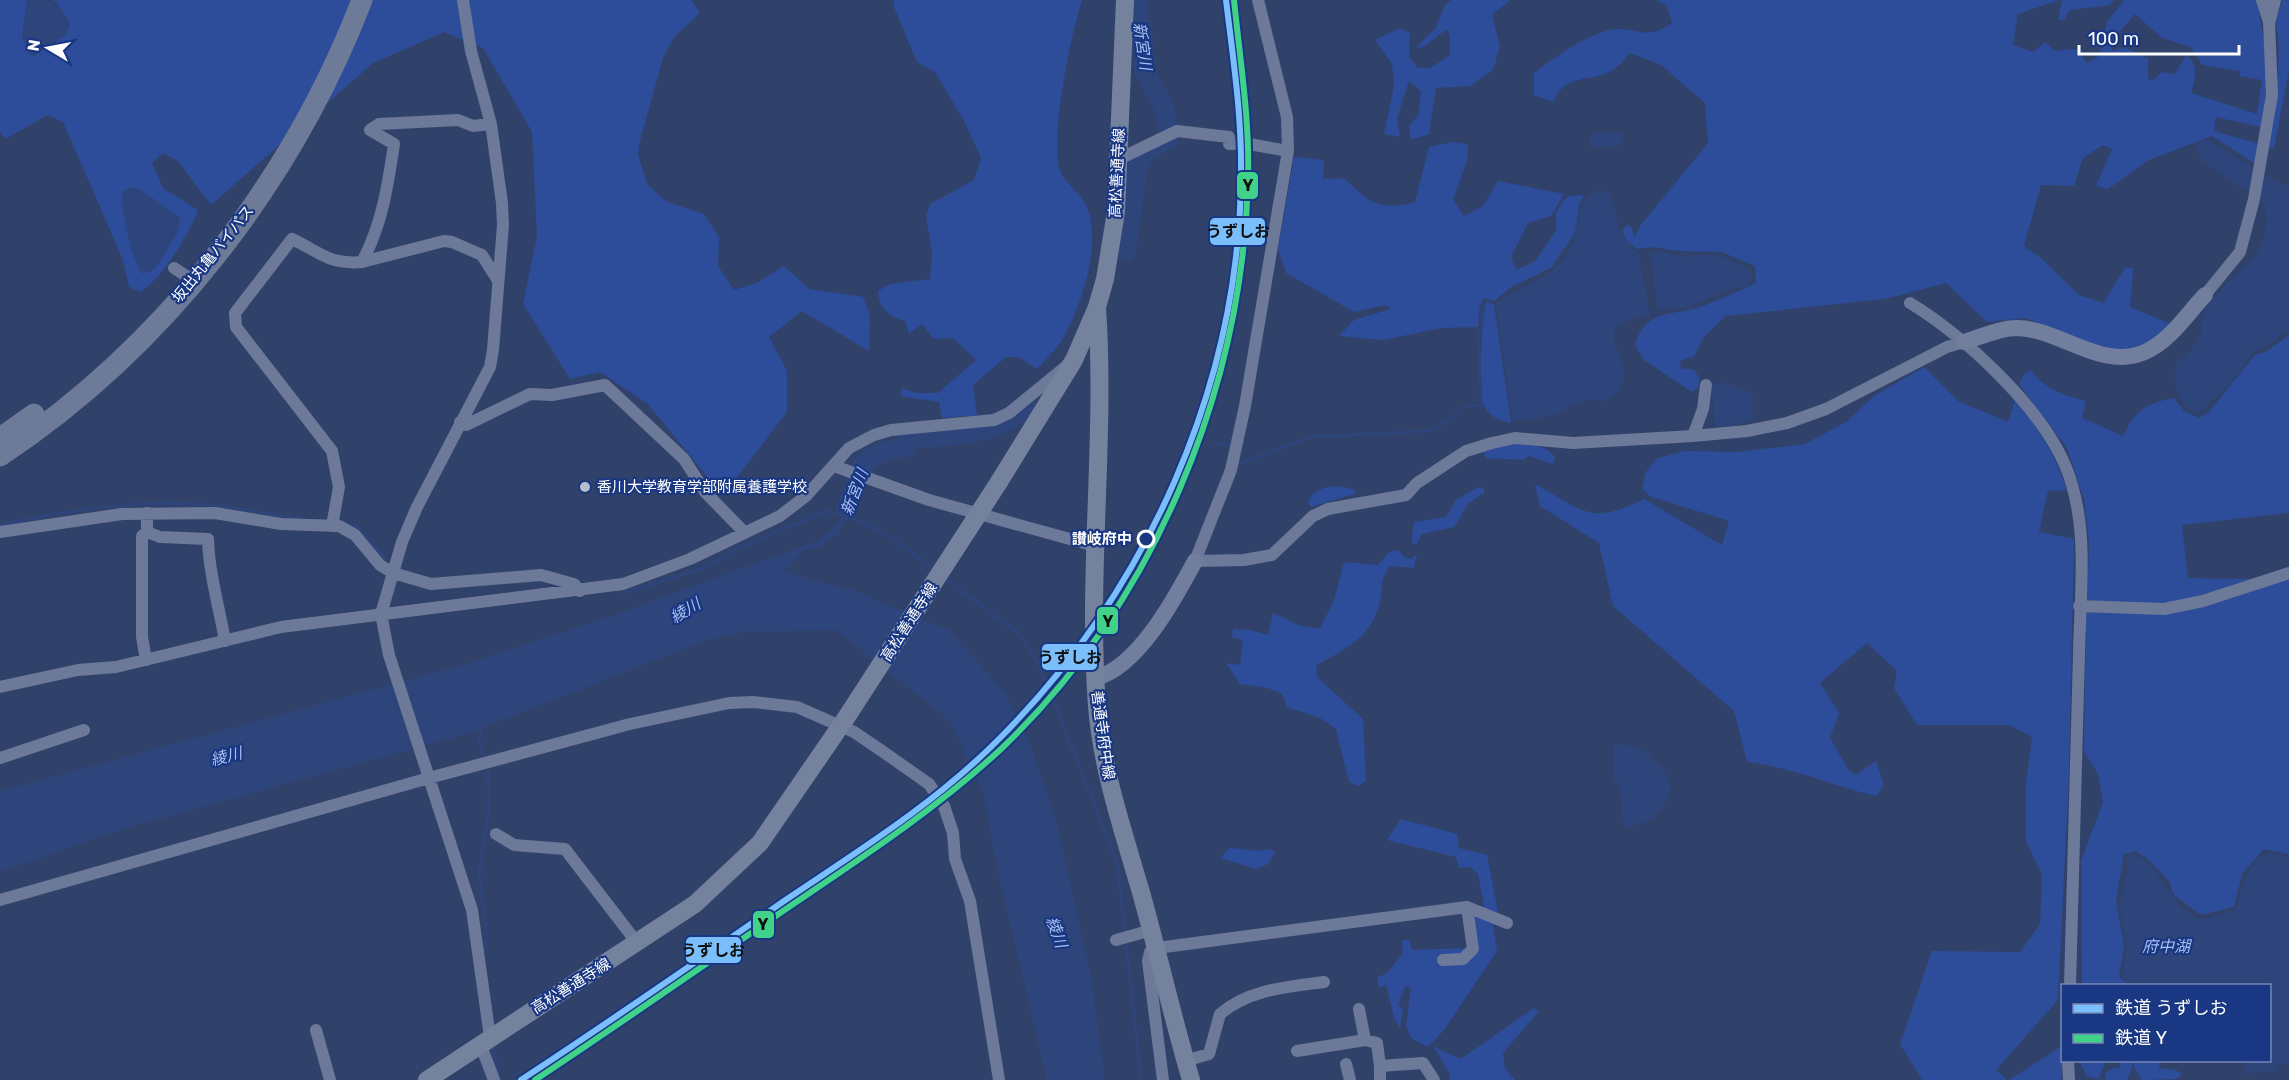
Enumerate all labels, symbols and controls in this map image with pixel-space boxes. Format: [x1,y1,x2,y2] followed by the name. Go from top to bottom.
[18,18,78,78] north arrow
[2079,18,2240,56] scale bar
[1130,21,1156,73] water label: 新宮川
[2088,28,2139,50] text: 100 m
[23,38,44,53] text: N
[1106,128,1128,218] street label: 高松善通寺線
[1236,171,1259,200] line badge: Y
[1243,176,1254,195] text: Y
[168,202,258,306] street label: 坂出丸亀バイパス
[1209,217,1266,246] line badge: うずしお
[1206,222,1270,241] text: うずしお
[837,465,873,518] water label: 新宮川
[597,478,807,496] place label: 香川大学教育学部附属養護学校
[578,480,592,494] marker: 香川大学教育学部附属養護学校
[1072,530,1132,548] place label: 讃岐府中
[1137,530,1155,548] marker: 讃岐府中
[877,579,941,665] street label: 高松善通寺線
[667,593,706,627] water label: 綾川
[1096,606,1119,635] line badge: Y
[1103,612,1114,631] text: Y
[1041,643,1098,671] line badge: うずしお
[1038,648,1102,667] text: うずしお
[1088,689,1118,781] street label: 善通寺府中線
[208,743,246,770] water label: 綾川
[752,910,775,939] line badge: Y
[1042,914,1072,952] water label: 綾川
[758,915,769,934] text: Y
[685,936,742,964] line badge: うずしお
[2142,937,2193,956] water label: 府中湖
[681,941,745,960] text: うずしお
[528,955,614,1017] street label: 高松善通寺線
[2061,984,2271,1062] legend
[2115,997,2227,1019] text: 鉄道 うずしお
[2115,1027,2167,1049] text: 鉄道 Y

